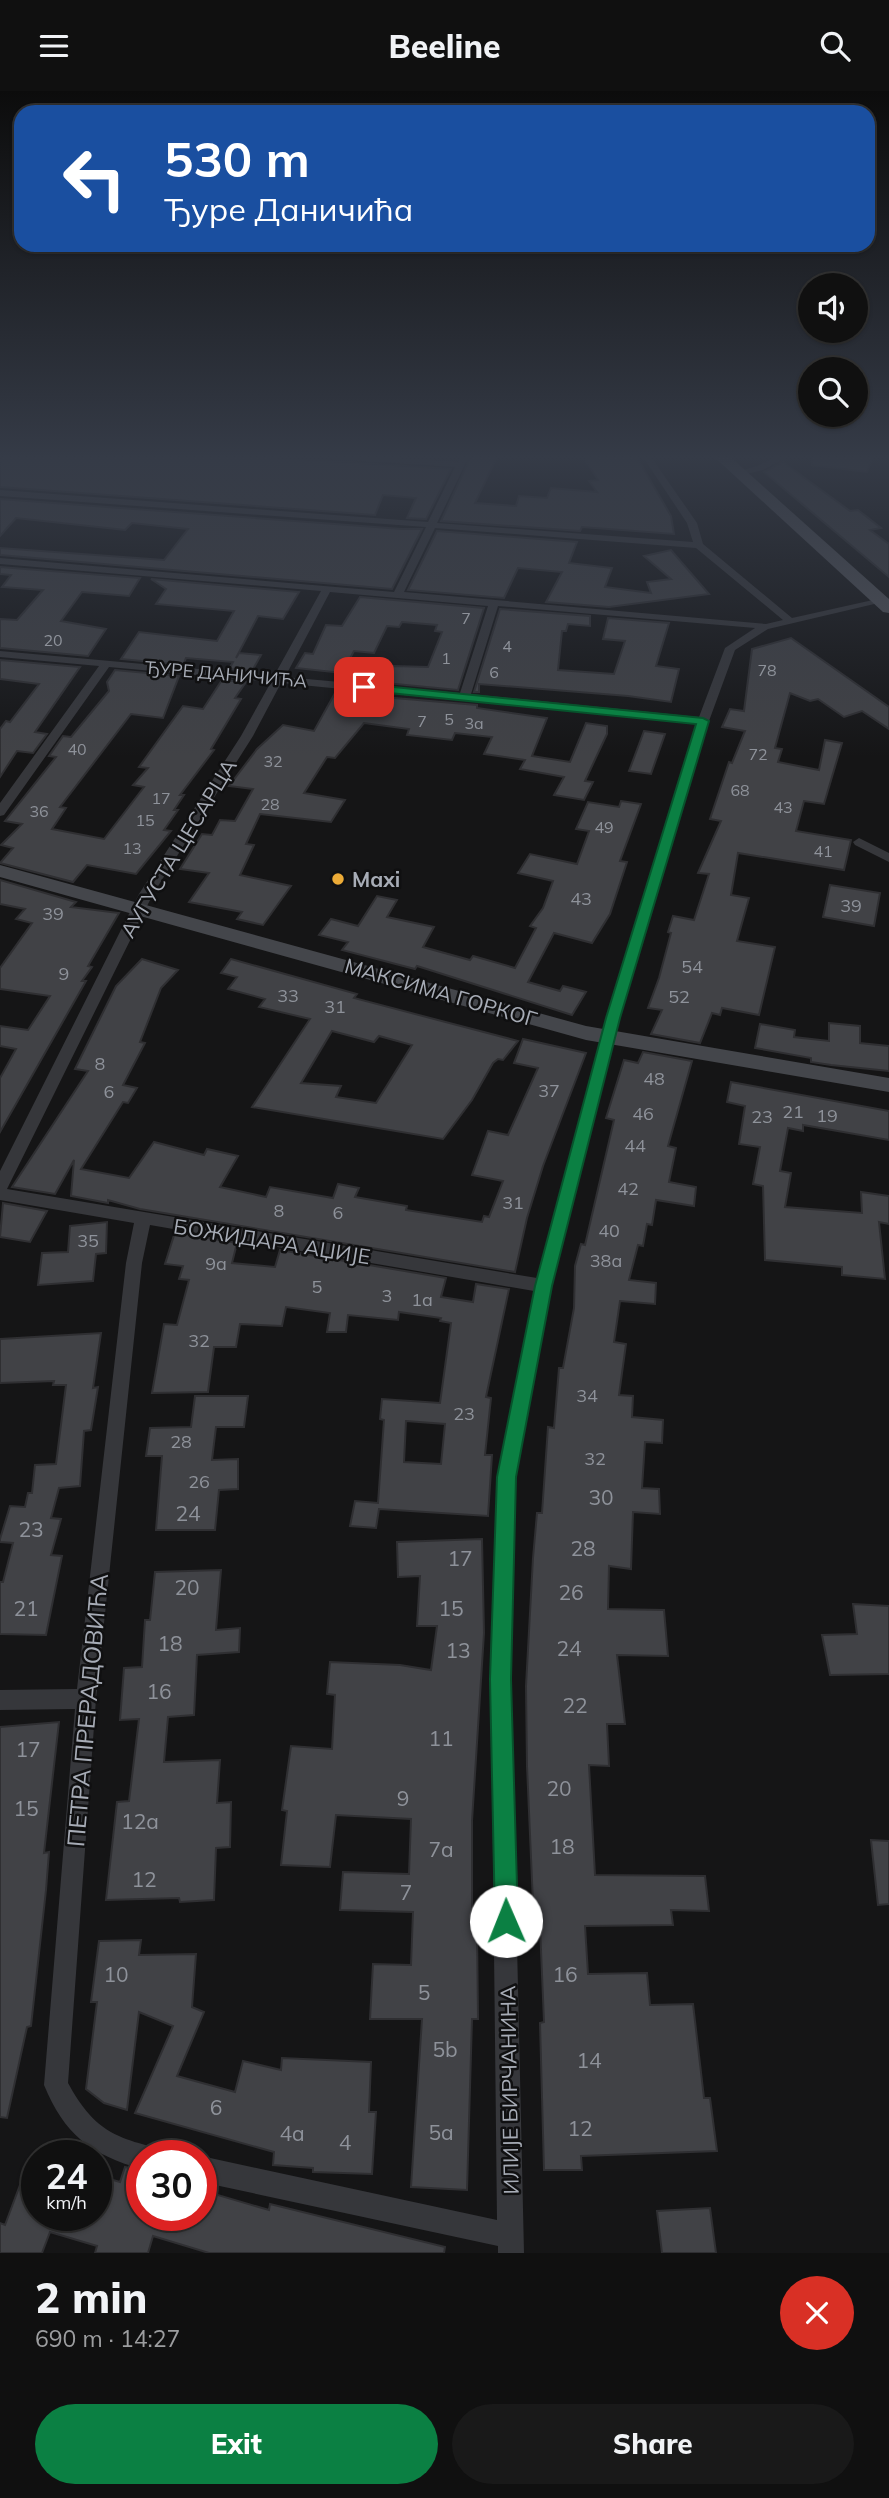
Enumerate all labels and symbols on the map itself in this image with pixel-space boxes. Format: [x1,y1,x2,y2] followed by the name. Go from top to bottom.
[461,608,471,628] house number: 7
[43,630,63,650] house number: 20
[502,636,512,656] house number: 4
[441,648,451,668] house number: 1
[144,655,308,693] street label: ЂУРЕ ДАНИЧИЋА
[334,657,394,717] pin
[757,660,777,680] house number: 78
[489,662,499,682] house number: 6
[444,709,454,729] house number: 5
[417,711,427,731] house number: 7
[464,713,484,733] house number: 3a
[67,739,87,759] house number: 40
[748,744,768,764] house number: 72
[263,751,283,771] house number: 32
[114,753,242,942] street label: АУГУСТА ЦЕСАРЦА
[730,780,750,800] house number: 68
[151,788,171,808] house number: 17
[260,794,280,814] house number: 28
[773,797,793,817] house number: 43
[29,801,49,821] house number: 36
[135,810,155,830] house number: 15
[594,817,614,837] house number: 49
[122,838,142,858] house number: 13
[813,841,833,861] house number: 41
[352,866,400,892] place label: Maxi
[330,871,346,887] marker: Maxi
[570,887,592,910] house number: 43
[840,894,862,917] house number: 39
[42,902,64,925] house number: 39
[342,952,541,1032] street label: МАКСИМА ГОРКОГ
[681,955,703,978] house number: 54
[59,962,69,985] house number: 9
[277,984,299,1007] house number: 33
[668,985,690,1008] house number: 52
[324,995,346,1018] house number: 31
[95,1052,105,1075] house number: 8
[643,1067,665,1090] house number: 48
[538,1079,560,1102] house number: 37
[104,1080,114,1103] house number: 6
[782,1100,804,1123] house number: 21
[632,1102,654,1125] house number: 46
[816,1104,838,1127] house number: 19
[751,1105,773,1128] house number: 23
[624,1134,646,1157] house number: 44
[617,1177,639,1200] house number: 42
[502,1191,524,1214] house number: 31
[274,1199,284,1222] house number: 8
[333,1201,343,1224] house number: 6
[172,1213,372,1269] street label: БОЖИДАРА АЏИЈЕ
[598,1219,620,1242] house number: 40
[77,1229,99,1252] house number: 35
[590,1249,622,1272] house number: 38a
[205,1252,227,1275] house number: 9a
[312,1275,323,1298] house number: 5
[382,1284,392,1307] house number: 3
[411,1288,433,1311] house number: 1a
[188,1329,210,1352] house number: 32
[576,1384,598,1407] house number: 34
[453,1402,475,1425] house number: 23
[170,1430,192,1453] house number: 28
[584,1447,606,1470] house number: 32
[188,1470,210,1493] house number: 26
[588,1484,614,1510] house number: 30
[175,1500,201,1526] house number: 24
[18,1516,44,1542] house number: 23
[570,1535,596,1561] house number: 28
[447,1545,473,1571] house number: 17
[60,1572,114,1848] street label: ПЕТРА ПРЕРАДОВИЋА
[174,1574,200,1600] house number: 20
[558,1579,584,1605] house number: 26
[13,1595,39,1621] house number: 21
[438,1595,464,1621] house number: 15
[157,1630,183,1656] house number: 18
[556,1635,582,1661] house number: 24
[445,1637,471,1663] house number: 13
[146,1678,172,1704] house number: 16
[562,1692,588,1718] house number: 22
[428,1725,454,1751] house number: 11
[15,1736,41,1762] house number: 17
[546,1775,572,1801] house number: 20
[397,1785,409,1811] house number: 9
[13,1795,39,1821] house number: 15
[121,1808,159,1834] house number: 12a
[549,1833,575,1859] house number: 18
[428,1836,454,1862] house number: 7a
[131,1866,157,1892] house number: 12
[400,1879,412,1905] house number: 7
[469,1884,543,1958] position arrow
[103,1961,129,1987] house number: 10
[552,1961,578,1987] house number: 16
[418,1979,430,2005] house number: 5
[494,1985,524,2195] street label: ИЛИЈЕ БИРЧАНИНА
[432,2036,458,2062] house number: 5b
[576,2047,602,2073] house number: 14
[210,2094,222,2120] house number: 6
[567,2115,593,2141] house number: 12
[428,2119,454,2145] house number: 5a
[279,2120,305,2146] house number: 4a
[339,2129,352,2155] house number: 4
[126,2140,217,2231] speed limit sign: 30

